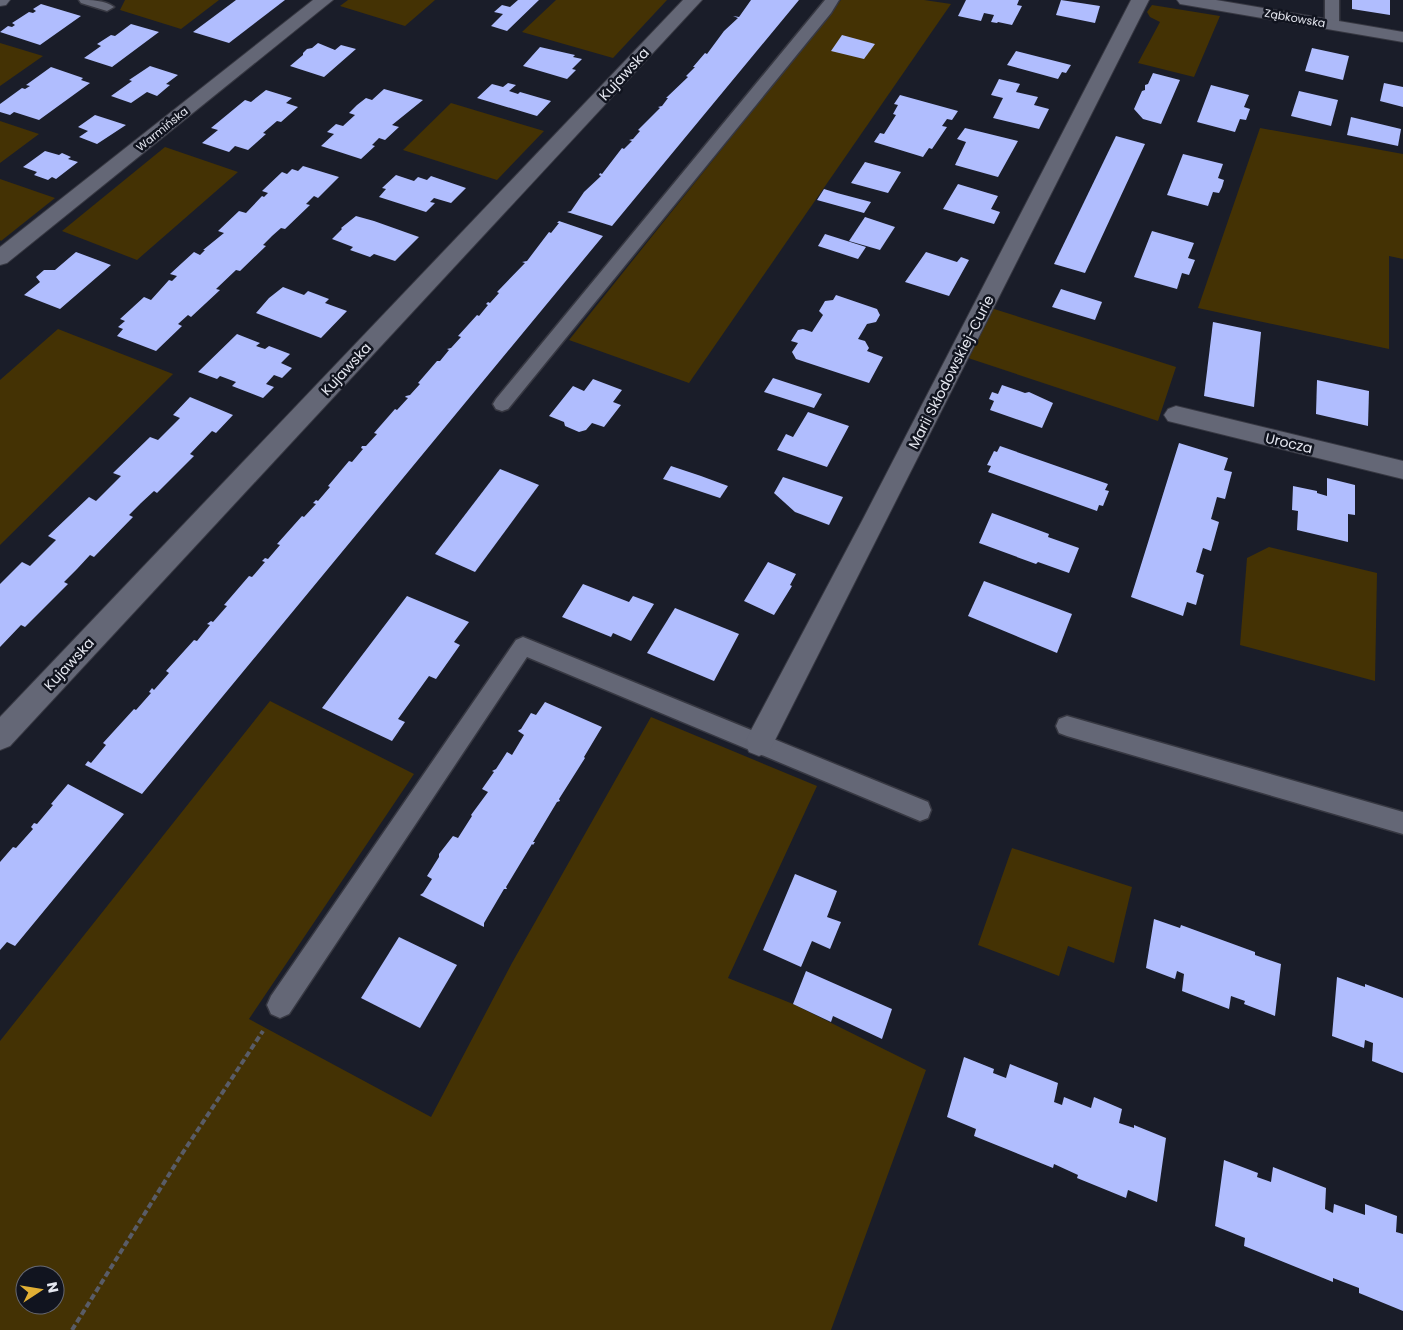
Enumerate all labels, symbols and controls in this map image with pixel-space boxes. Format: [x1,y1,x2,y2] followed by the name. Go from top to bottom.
[1263,5,1327,31] street label: Ząbkowska
[594,43,654,105] street label: Kujawska
[133,103,191,155] street label: Warmińska
[903,291,999,452] street label: Marii Skłodowskiej-Curie
[316,338,376,400] street label: Kujawska
[1263,428,1315,458] street label: Urocza
[39,633,99,695] street label: Kujawska
[15,1265,65,1315] north arrow
[42,1280,64,1295] text: N

